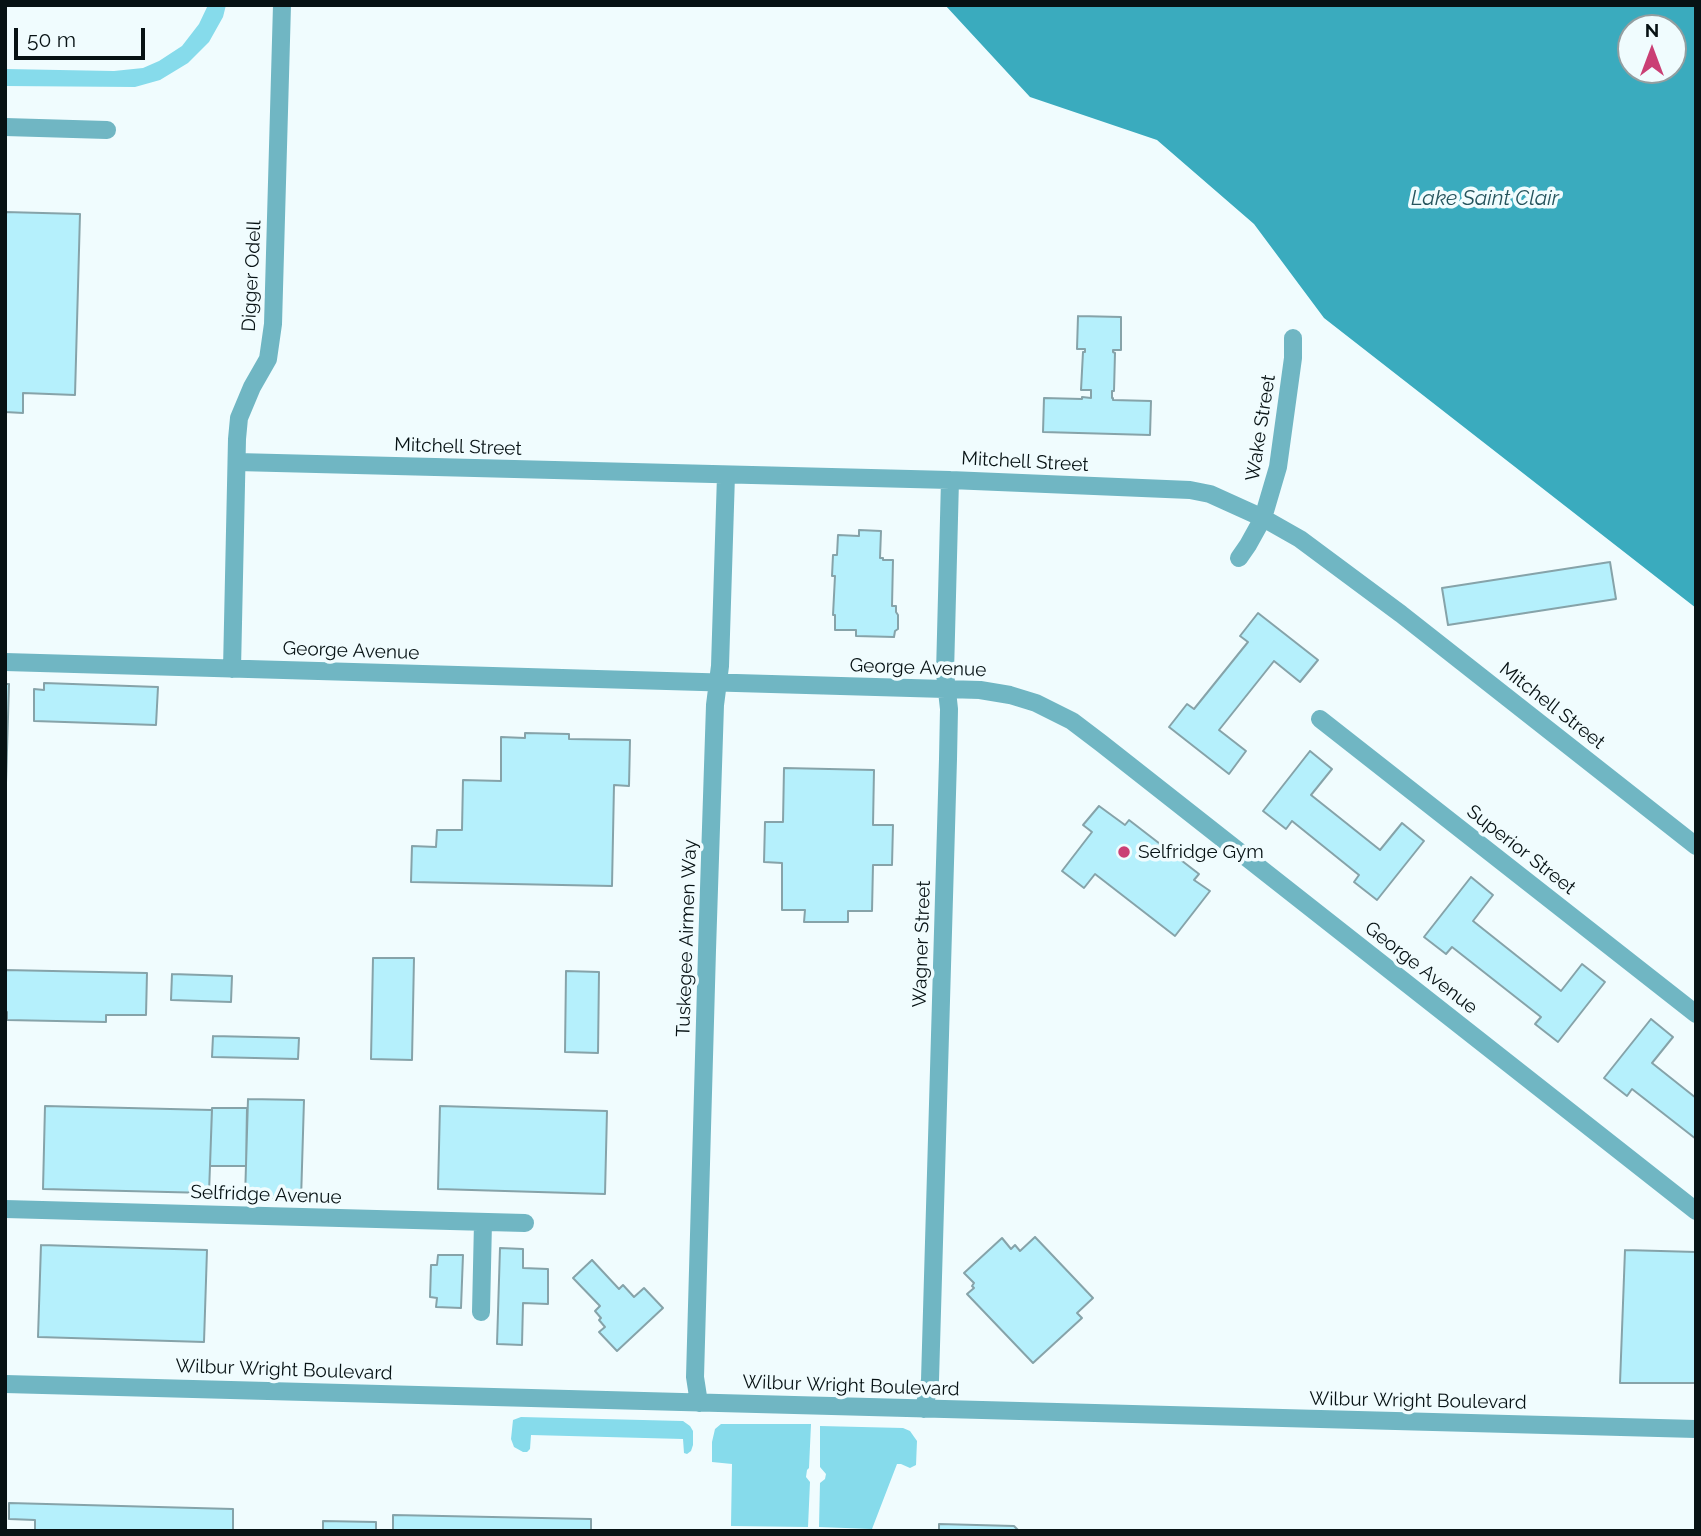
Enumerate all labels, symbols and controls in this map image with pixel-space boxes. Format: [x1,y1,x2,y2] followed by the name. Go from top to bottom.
[18,14,149,58] scale bar
[1617,14,1687,84] north arrow
[1645,19,1659,41] text: N
[27,27,76,52] text: 50 m
[1411,186,1559,212] water label: Lake Saint Clair
[238,220,266,332] street label: Digger Odell
[1241,373,1281,483] street label: Wake Street
[394,433,522,461] street label: Mitchell Street
[961,447,1089,477] street label: Mitchell Street
[282,637,420,665] street label: George Avenue
[849,654,987,682] street label: George Avenue
[1495,658,1609,754] street label: Mitchell Street
[1462,800,1580,900] street label: Superior Street
[672,839,702,1037] street label: Tuskegee Airmen Way
[1138,841,1264,863] place label: Selfridge Gym
[1116,844,1132,860] marker: Selfridge Gym
[908,880,936,1008] street label: Wagner Street
[1360,917,1482,1019] street label: George Avenue
[190,1181,342,1209] street label: Selfridge Avenue
[175,1355,393,1385] street label: Wilbur Wright Boulevard
[742,1371,960,1401] street label: Wilbur Wright Boulevard
[1309,1388,1527,1414] street label: Wilbur Wright Boulevard

